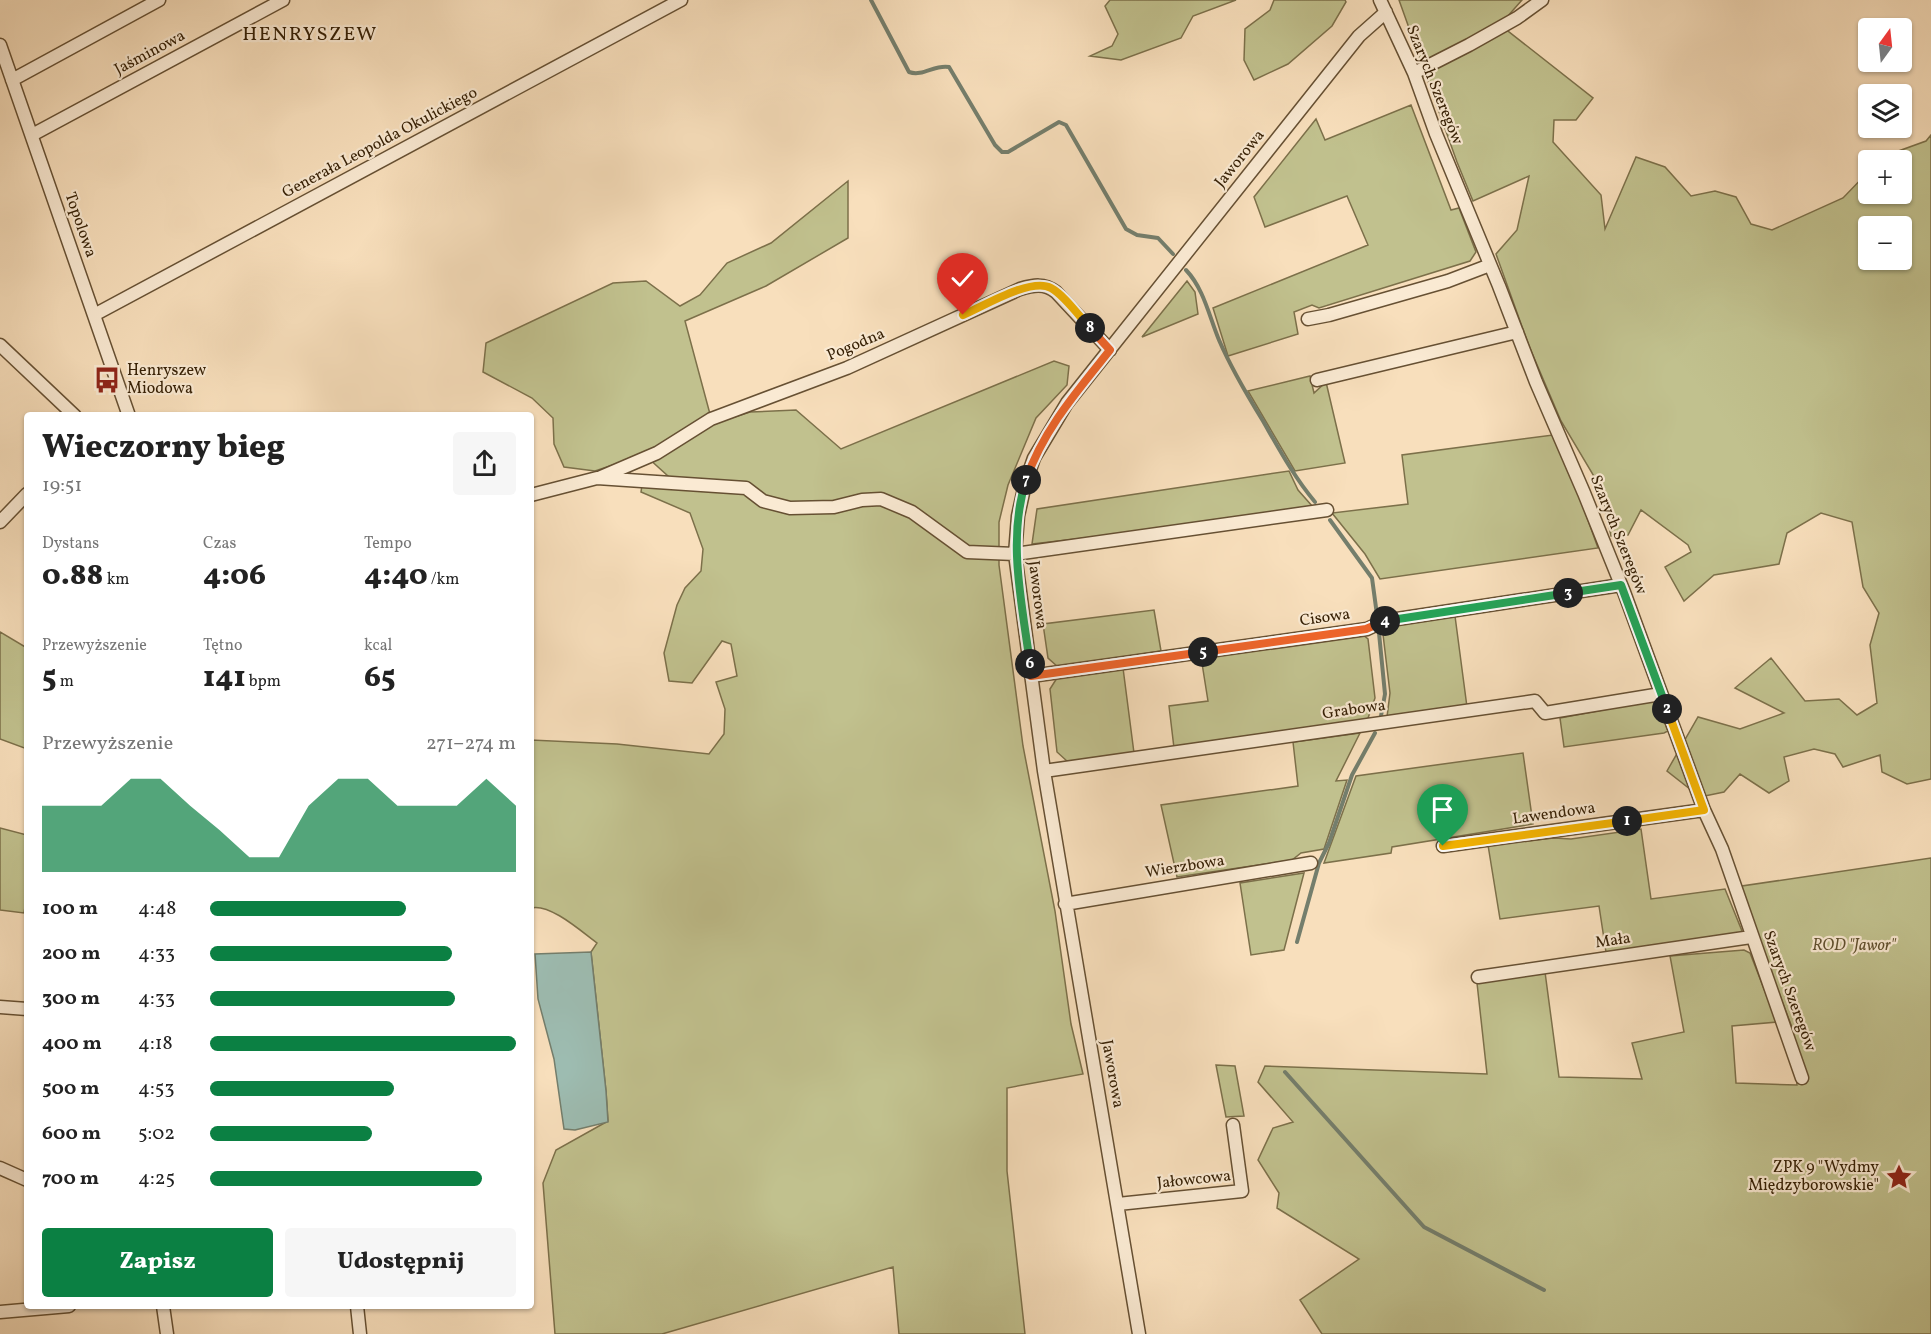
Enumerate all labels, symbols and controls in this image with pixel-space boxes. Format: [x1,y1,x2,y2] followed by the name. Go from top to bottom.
[1858,18,1912,72] north arrow
[1858,18,1912,270] map controls
[242,21,378,49] district label: HENRYSZEW
[1400,22,1468,149] street label: Szarych Szeregów
[111,25,189,81] street label: Jaśminowa
[279,82,481,204] street label: Generała Leopolda Okulickiego
[1858,84,1912,138] button: layers
[1210,125,1270,193] street label: Jaworowa
[1858,150,1912,204] button: +
[59,189,101,261] street label: Topolowa
[1858,216,1912,270] button: −
[937,253,988,315] pin
[946,262,979,295] icon: check
[1075,313,1105,343] pin: 8
[1086,317,1094,339] text: 8
[824,323,888,367] street label: Pogodna
[127,360,207,400] place label: Henryszew Miodowa
[92,365,122,395] bus stop icon: Henryszew Miodowa
[42,426,285,472] text: Wieczorny bieg
[453,432,516,495] button: share
[1011,465,1041,495] pin: 7
[1022,469,1030,491] text: 7
[42,472,82,500] text: 19:51
[1584,472,1652,599] street label: Szarych Szeregów
[42,533,99,555] text: Dystans
[203,533,236,555] text: Czas
[364,533,412,555] text: Tempo
[42,555,103,597] text: 0.88
[203,555,266,597] text: 4:06
[364,555,428,597] text: 4:40
[1022,559,1052,631] street label: Jaworowa
[103,569,130,591] text: km
[428,569,459,591] text: /km
[1553,578,1583,608] pin: 3
[1564,582,1572,604] text: 3
[1298,604,1352,632] street label: Cisowa
[1370,606,1400,636] pin: 4
[1380,610,1390,632] text: 4
[42,635,147,657] text: Przewyższenie
[203,635,243,657] text: Tętno
[364,635,392,657] text: kcal
[1188,637,1218,667] pin: 5
[1199,641,1207,663] text: 5
[1015,649,1045,679] pin: 6
[1026,653,1034,675] text: 6
[42,657,56,699] text: 5
[203,657,246,699] text: 141
[364,657,395,699] text: 65
[56,671,74,693] text: m
[246,671,281,693] text: bpm
[1652,694,1682,724] pin: 2
[1321,695,1387,725] street label: Grabowa
[1663,698,1671,720] text: 2
[42,730,173,758] text: Przewyższenie
[426,730,516,758] text: 271–274 m
[1417,784,1468,846] pin
[1426,793,1459,826] icon: arrive
[1511,797,1597,831] street label: Lawendowa
[1612,806,1642,836] pin: 1
[1624,810,1630,832] text: 1
[1144,850,1226,884] street label: Wierzbowa
[42,895,98,923] text: 100 m
[138,895,176,923] text: 4:48
[1594,928,1632,954] street label: Mała
[1757,928,1821,1055] street label: Szarych Szeregów
[1812,935,1896,957] park label: ROD "Jawor"
[42,940,100,968] text: 200 m
[138,940,175,968] text: 4:33
[42,985,100,1013] text: 300 m
[138,985,175,1013] text: 4:33
[42,1030,102,1058] text: 400 m
[138,1030,173,1058] text: 4:18
[1095,1038,1129,1110] street label: Jaworowa
[42,1075,100,1103] text: 500 m
[138,1075,175,1103] text: 4:53
[42,1120,101,1148] text: 600 m
[138,1120,175,1148] text: 5:02
[1748,1157,1879,1197] place label: ZPK 9 "Wydmy Międzyborowskie"
[1884,1162,1914,1192] place icon: ZPK 9 "Wydmy Międzyborowskie"
[42,1165,99,1193] text: 700 m
[138,1165,175,1193] text: 4:25
[1156,1165,1232,1195] street label: Jałowcowa
[42,1228,273,1297] button: Zapisz
[285,1228,516,1297] button: Udostępnij

